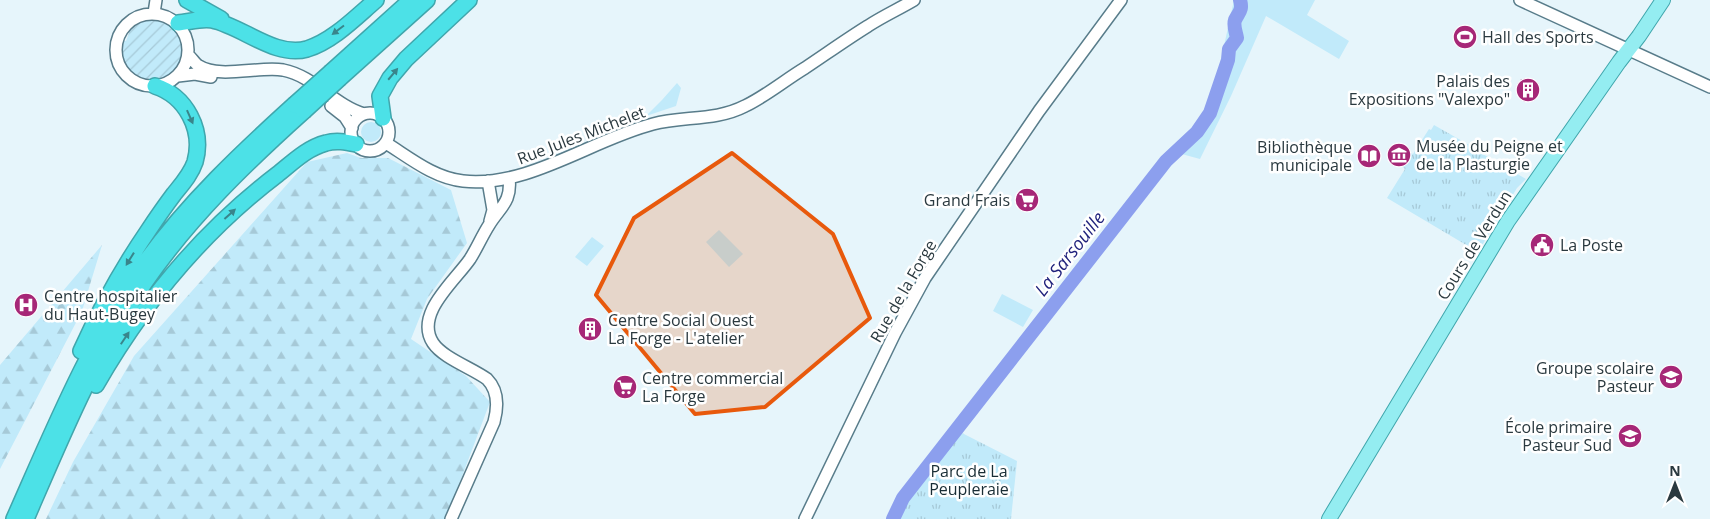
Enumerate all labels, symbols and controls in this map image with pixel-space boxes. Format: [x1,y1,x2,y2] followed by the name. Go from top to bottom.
[1452,24,1478,50] sports icon: Hall des Sports
[332,25,345,36] one-way arrow
[1482,26,1594,48] place label: Hall des Sports
[388,67,399,80] one-way arrow
[1349,70,1510,110] place label: Palais des Expositions "Valexpo"
[1515,77,1541,103] building icon: Palais des Expositions "Valexpo"
[514,100,648,170] street label: Rue Jules Michelet
[187,110,195,124] one-way arrow
[1416,135,1563,175] place label: Musée du Peigne et de la Plasturgie
[1257,136,1352,176] place label: Bibliothèque municipale
[1386,142,1412,168] museum icon: Musée du Peigne et de la Plasturgie
[1356,143,1382,169] library icon: Bibliothèque municipale
[1431,186,1517,304] street label: Cours de Verdun
[1014,187,1040,213] supermarket icon: Grand Frais
[924,189,1010,211] place label: Grand Frais
[1029,206,1110,300] water label: La Sarsouille
[223,208,235,220] one-way arrow
[1529,232,1555,258] public building icon: La Poste
[1560,234,1623,256] place label: La Poste
[865,236,941,346] street label: Rue de la Forge
[126,252,135,265] one-way arrow
[44,285,178,325] place label: Centre hospitalier du Haut-Bugey
[13,292,39,318] hospital icon: Centre hospitalier du Haut-Bugey
[608,309,754,349] place label: Centre Social Ouest La Forge - L'atelier
[577,316,603,342] building icon: Centre Social Ouest La Forge - L'atelier
[120,331,130,345] one-way arrow
[1536,357,1654,397] place label: Groupe scolaire Pasteur
[1658,364,1684,390] school or university icon: Groupe scolaire Pasteur
[642,367,783,407] place label: Centre commercial La Forge
[612,374,638,400] supermarket icon: Centre commercial La Forge
[1505,416,1612,456] place label: École primaire Pasteur Sud
[1617,423,1643,449] school or university icon: École primaire Pasteur Sud
[1650,459,1700,509] north arrow
[929,460,1009,500] park label: Parc de La Peupleraie
[1669,461,1681,480] text: N

